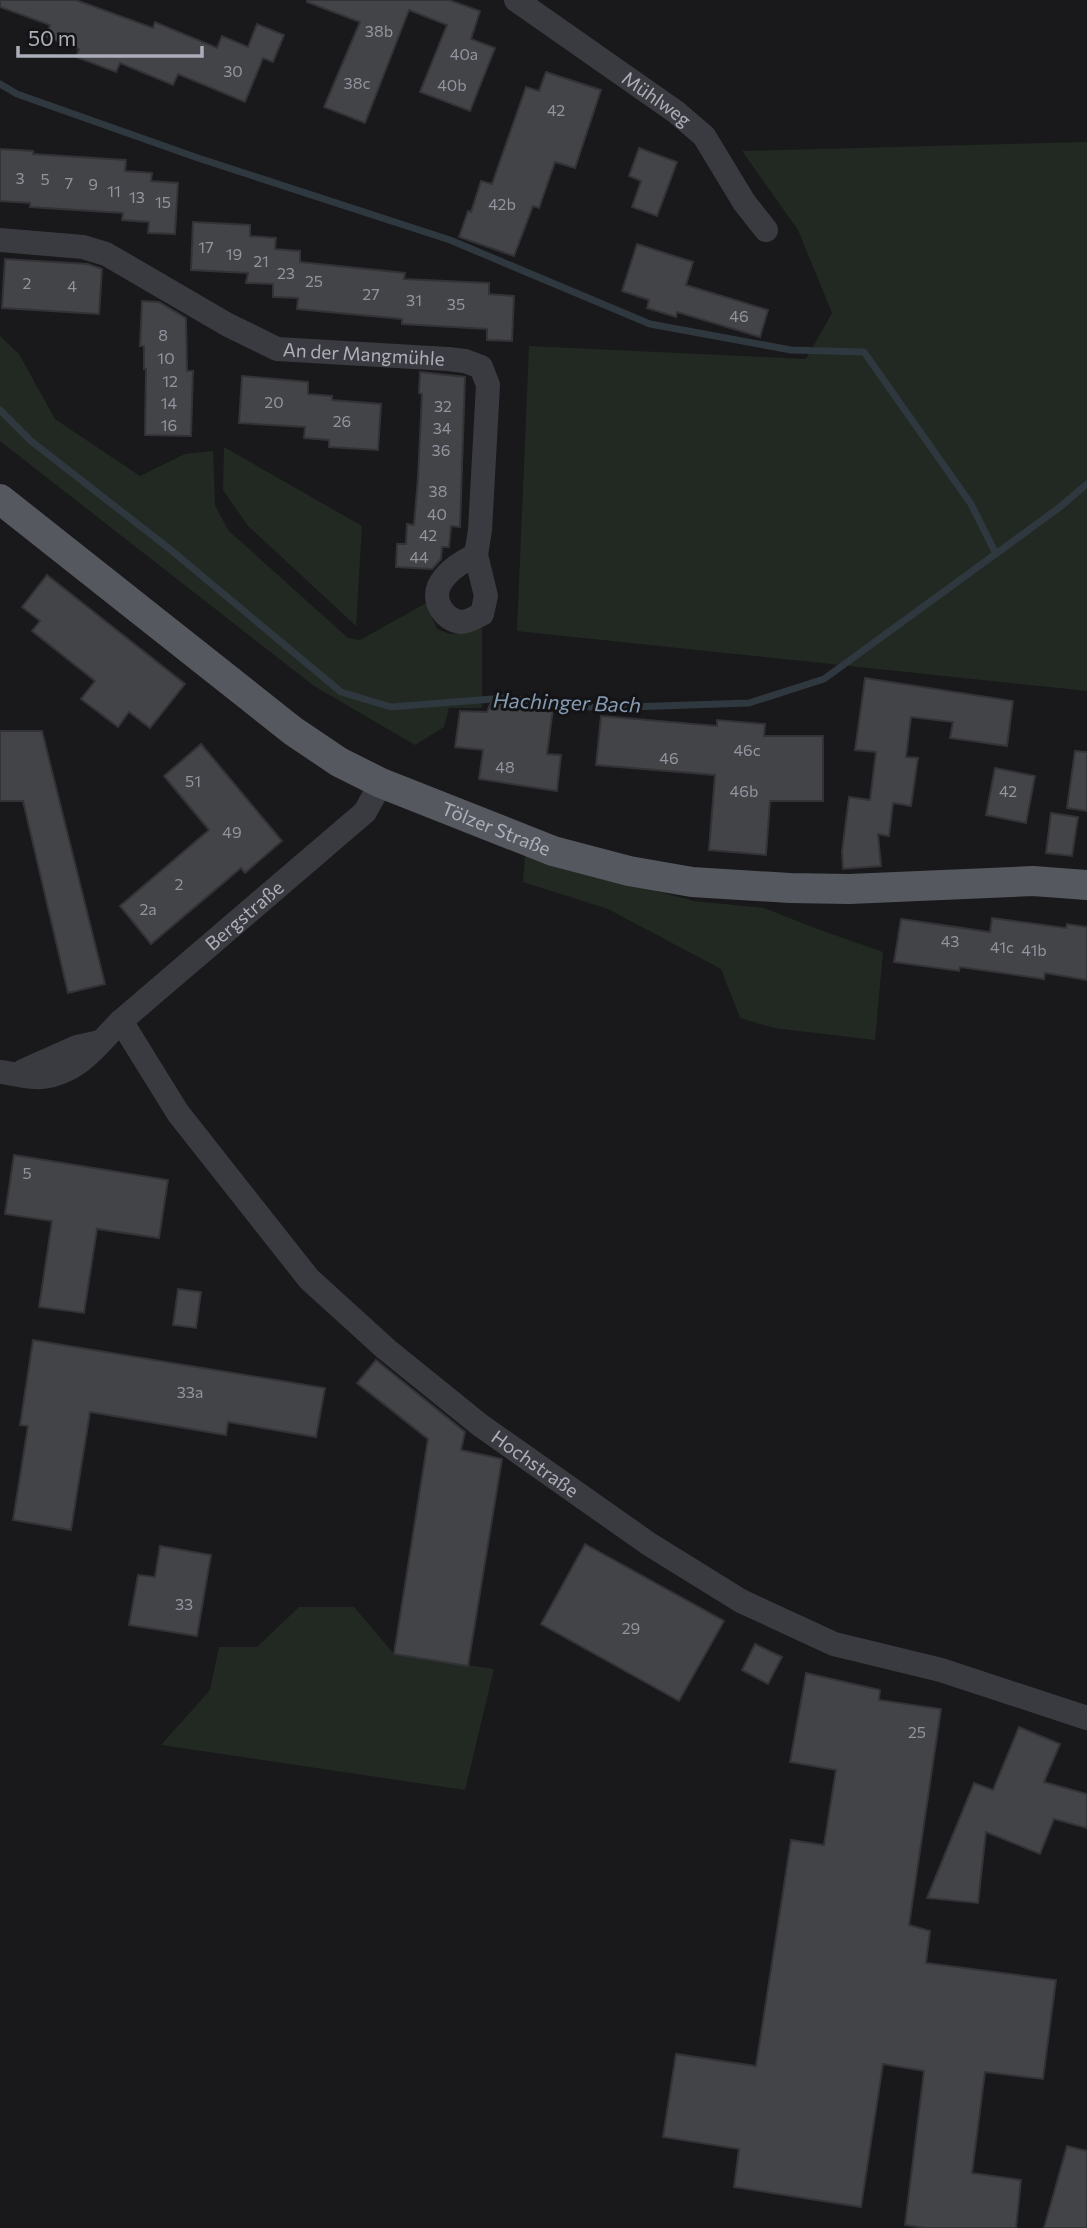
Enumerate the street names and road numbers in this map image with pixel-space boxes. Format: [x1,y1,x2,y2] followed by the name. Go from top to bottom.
[618,66,696,131] street label: Mühlweg
[282,337,445,370] street label: An der Mangmühle
[439,796,554,860] street label: Tölzer Straße
[200,875,288,955] street label: Bergstraße
[487,1425,583,1502] street label: Hochstraße

